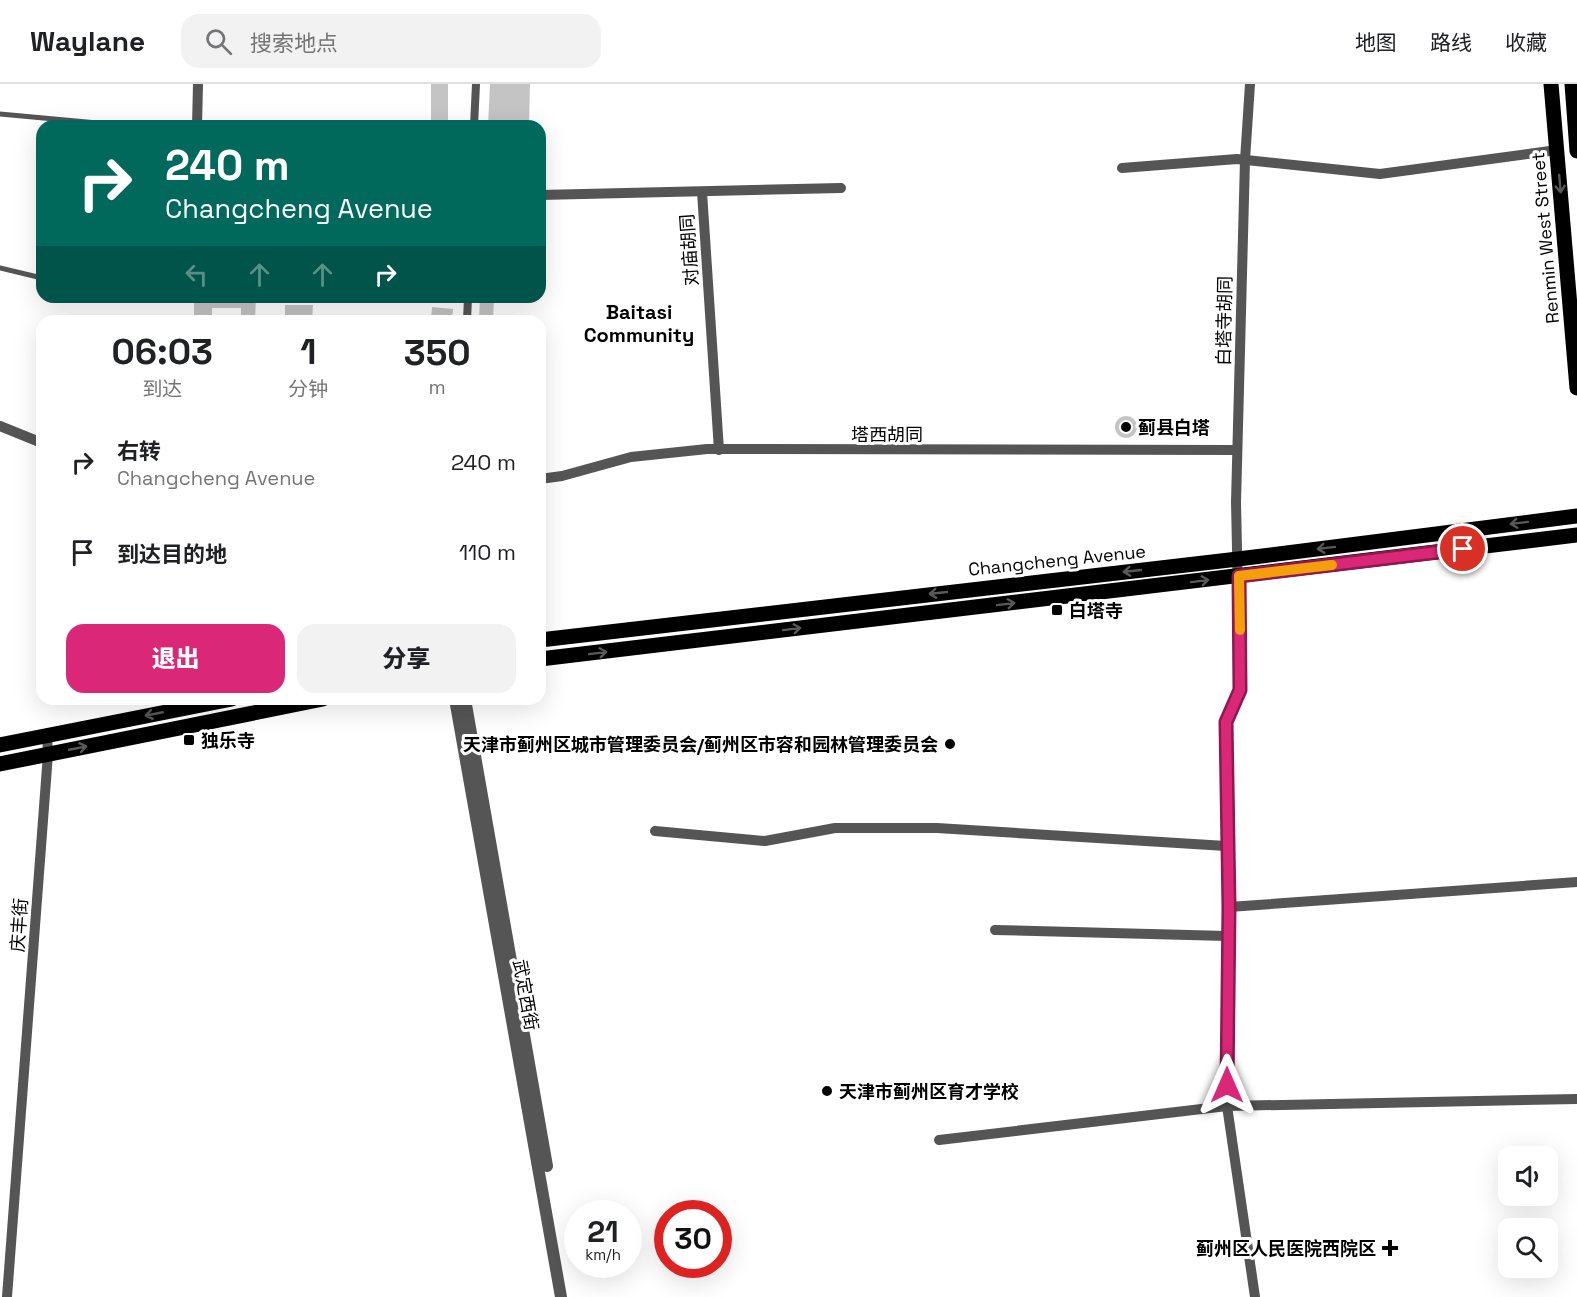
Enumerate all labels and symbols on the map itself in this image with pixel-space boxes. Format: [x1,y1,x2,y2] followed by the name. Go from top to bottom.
[1526,151,1564,325] street label: Renmin West Street
[1555,174,1566,194] one-way arrow
[675,213,703,287] street label: 对庙胡同
[1212,276,1236,366] street label: 白塔寺胡同
[584,299,694,348] district label: Baitasi Community
[1138,416,1210,439] place label: 蓟县白塔
[1119,420,1133,434] marker: 蓟县白塔
[851,423,923,446] street label: 塔西胡同
[1509,517,1529,528] one-way arrow
[1437,523,1488,574] pin
[967,539,1147,581] street label: Changcheng Avenue
[1316,542,1336,553] one-way arrow
[1122,566,1142,577] one-way arrow
[1189,575,1209,586] one-way arrow
[929,587,949,598] one-way arrow
[996,598,1016,609] one-way arrow
[1069,599,1123,622] place label: 白塔寺
[1050,603,1064,617] marker: 白塔寺
[781,623,801,634] one-way arrow
[588,647,608,658] one-way arrow
[144,709,164,720] one-way arrow
[201,729,255,752] place label: 独乐寺
[182,733,196,747] marker: 独乐寺
[463,733,938,756] place label: 天津市蓟州区城市管理委员会/蓟州区市容和园林管理委员会
[943,737,957,751] marker: 天津市蓟州区城市管理委员会/蓟州区市容和园林管理委员会
[68,742,87,753] one-way arrow
[6,897,32,953] street label: 庆丰街
[508,958,544,1032] street label: 武定西街
[1195,1053,1259,1117] position arrow
[839,1080,1019,1103] place label: 天津市蓟州区育才学校
[820,1084,834,1098] marker: 天津市蓟州区育才学校
[654,1200,732,1278] speed limit sign: 30
[1196,1237,1376,1260] place label: 蓟州区人民医院西院区
[1381,1239,1399,1257] marker: 蓟州区人民医院西院区

